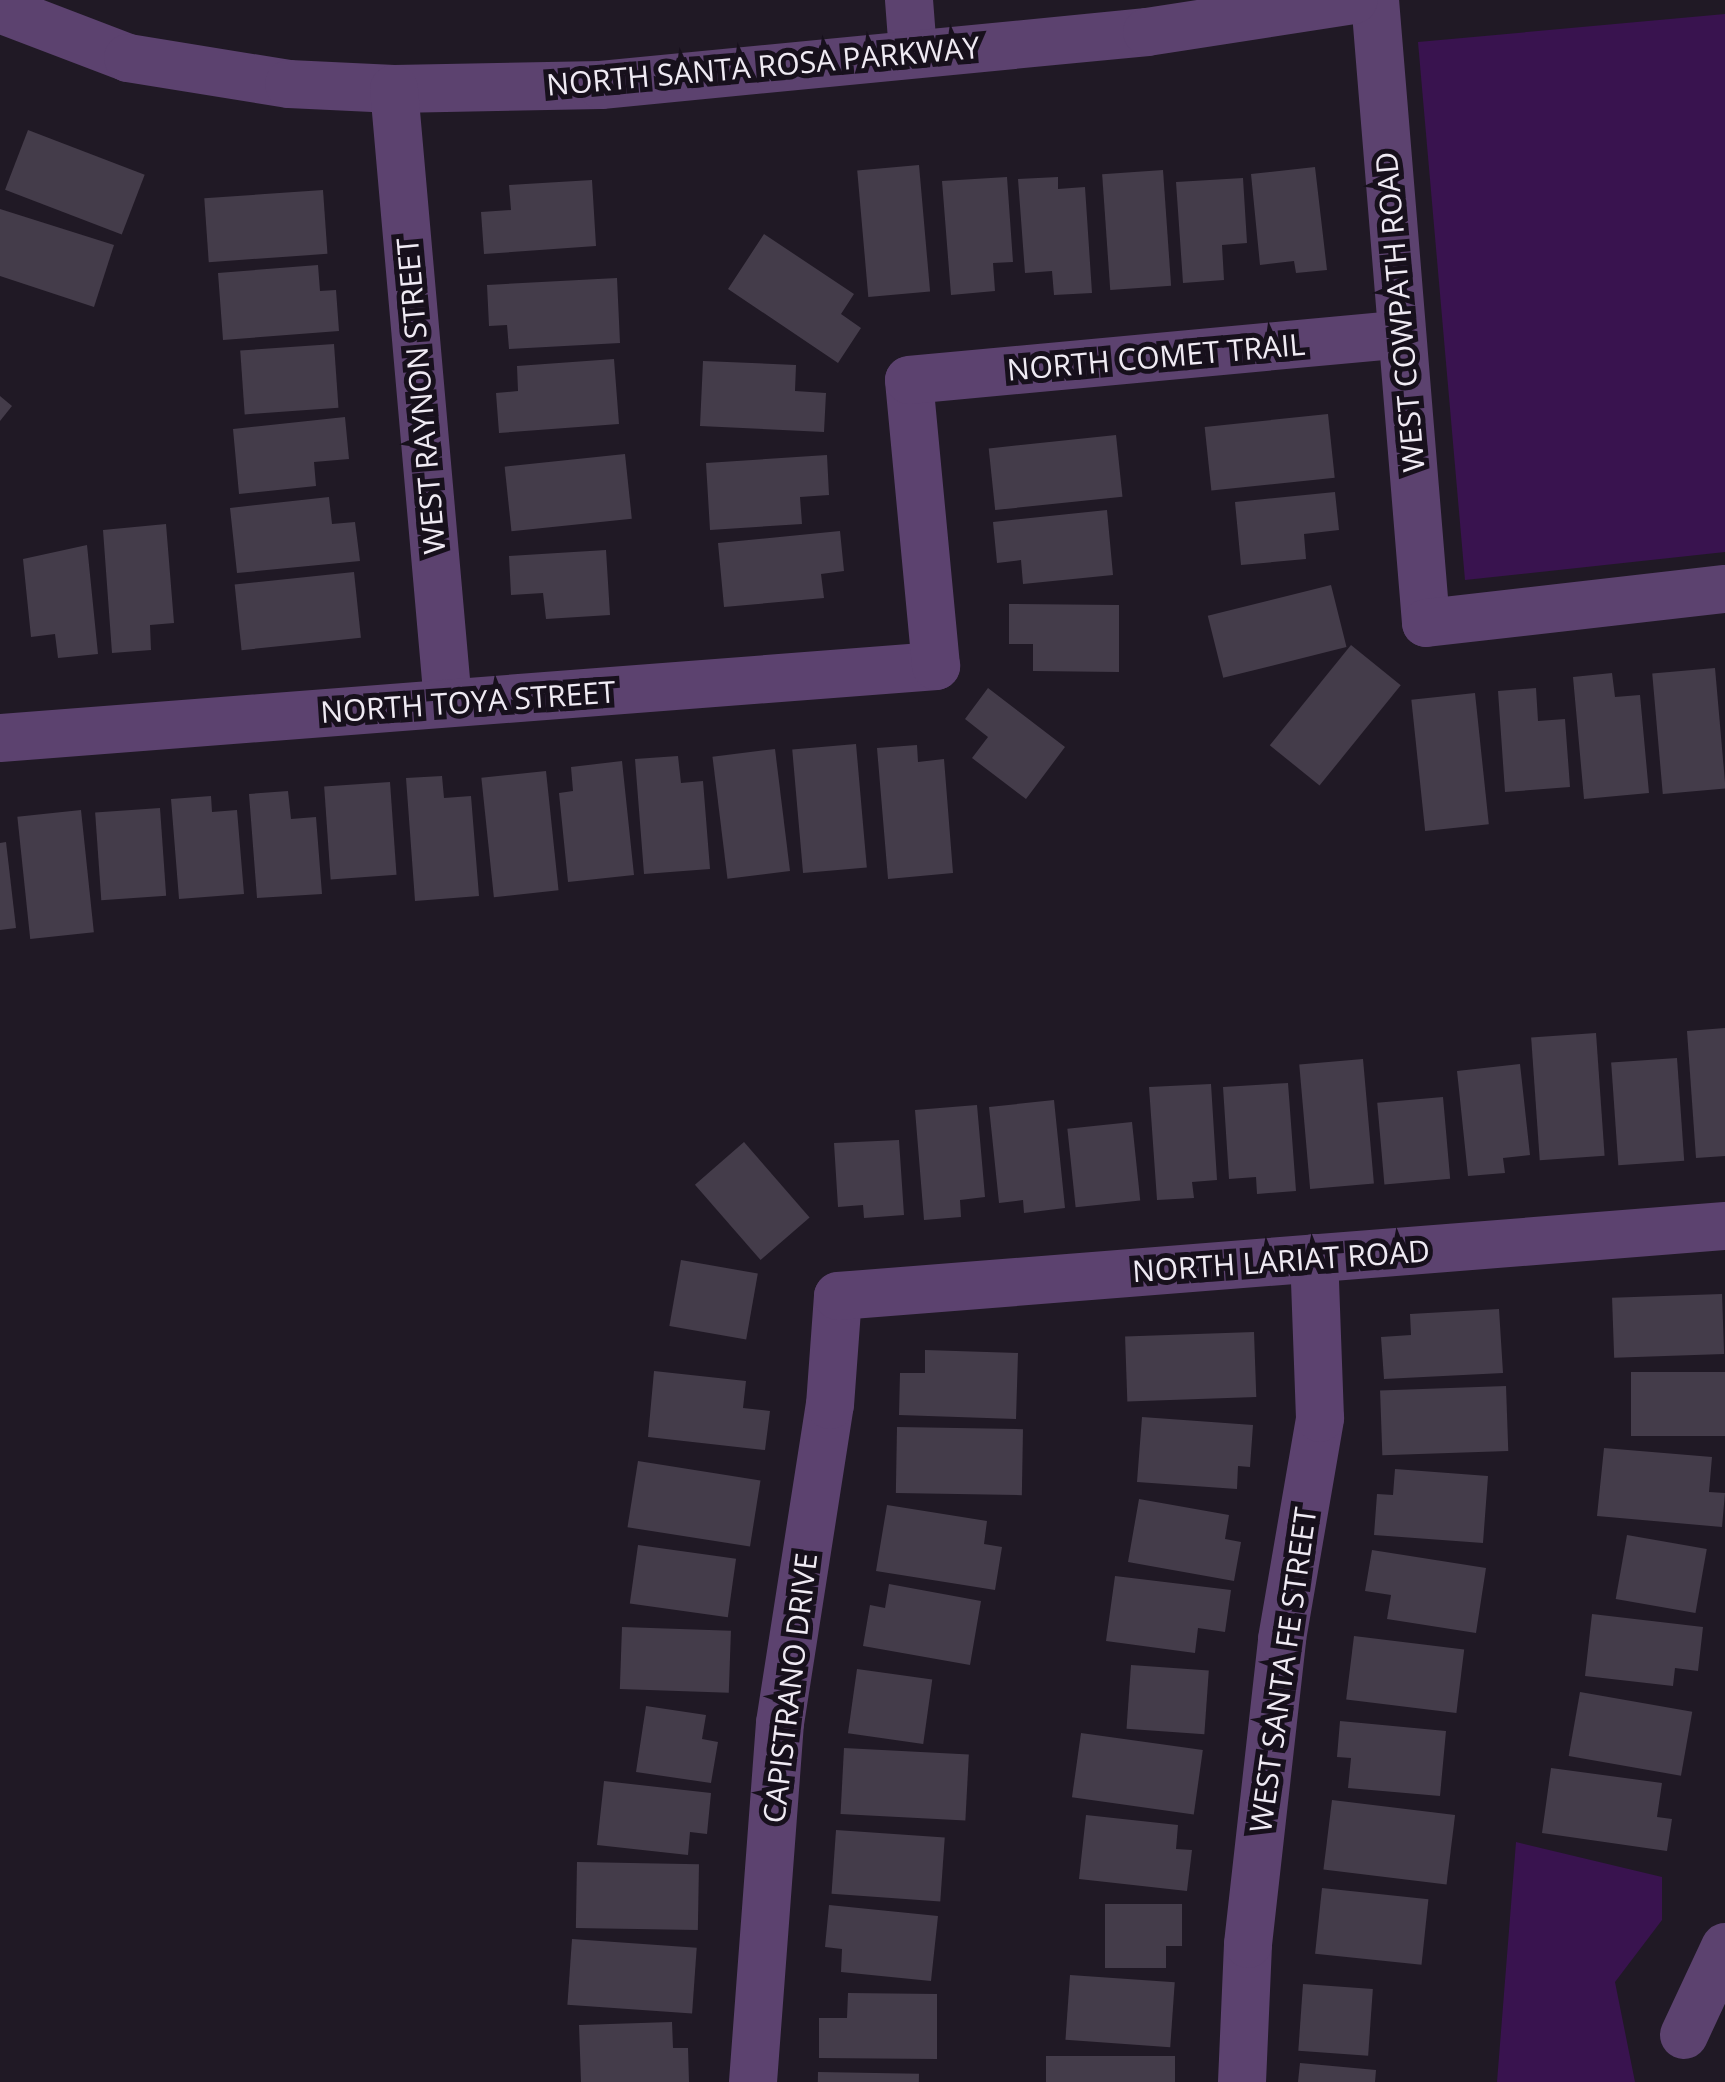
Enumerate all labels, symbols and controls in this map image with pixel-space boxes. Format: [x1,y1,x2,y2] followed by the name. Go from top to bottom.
[545,29,981,103] street label: NORTH SANTA ROSA PARKWAY
[1368,150,1432,474] street label: WEST COWPATH ROAD
[389,237,453,555] street label: WEST RAYNON STREET
[1005,326,1307,388] street label: NORTH COMET TRAIL
[319,674,617,730] street label: NORTH TOYA STREET
[1131,1233,1431,1289] street label: NORTH LARIAT ROAD
[1242,1505,1324,1835] street label: WEST SANTA FE STREET
[756,1551,824,1825] street label: CAPISTRANO DRIVE

